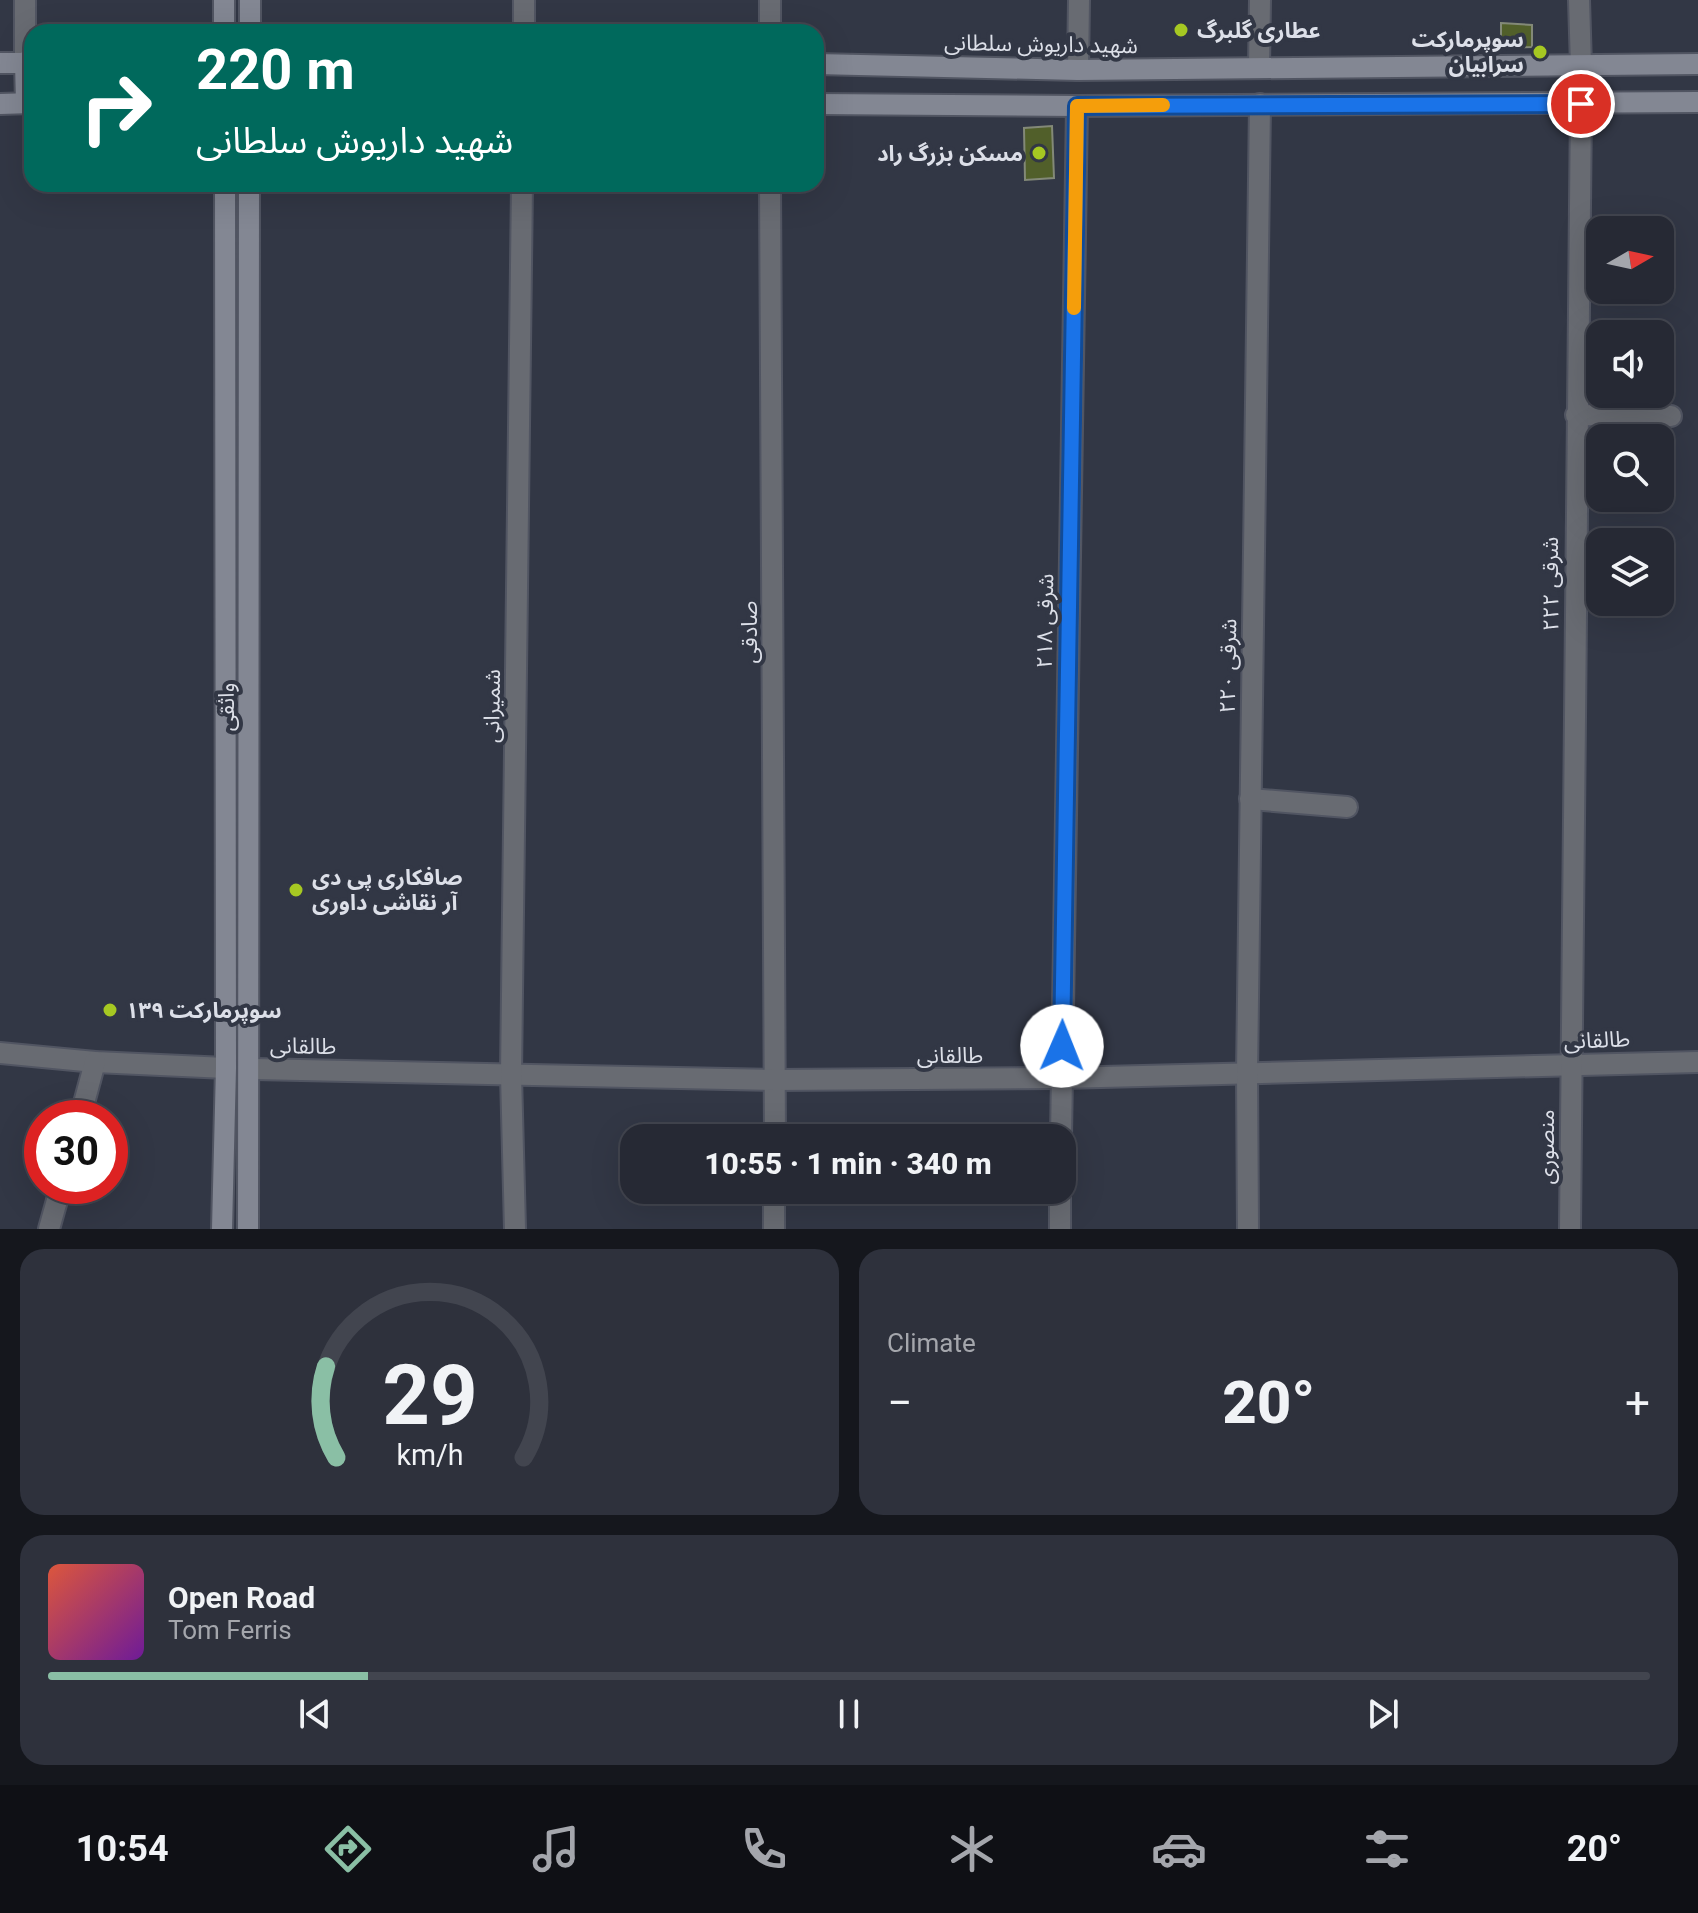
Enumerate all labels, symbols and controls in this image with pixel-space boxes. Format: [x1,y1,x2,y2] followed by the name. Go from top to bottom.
[1197,18,1321,44] place label: عطاری گلبرگ
[1172,21,1190,39] marker: عطاری گلبرگ
[1412,27,1524,77] place label: سوپرمارکت سرابیان
[944,30,1138,59] street label: شهید داریوش سلطانی
[196,37,355,103] text: 220 m
[1531,43,1549,61] marker: سوپرمارکت سرابیان
[64,56,168,160] icon: right
[1547,70,1615,138] pin
[1559,82,1603,126] icon: arrive
[196,120,513,162] text: شهید داریوش سلطانی
[877,141,1023,167] place label: مسکن بزرگ راد
[1030,144,1048,162] marker: مسکن بزرگ راد
[1586,216,1674,304] north arrow
[1586,216,1674,616] map controls
[1586,320,1674,408] button: sound
[1586,424,1674,512] button: search
[1586,528,1674,616] button: layers
[1538,537,1563,631] street label: ۲۲۲ شرقی
[1032,574,1058,668] street label: ۲۱۸ شرقی
[737,601,762,663] street label: صادقی
[1215,619,1241,713] street label: ۲۲۰ شرقی
[479,669,505,743] street label: شمیرانی
[214,683,239,731] street label: واثقی
[312,865,463,916] place label: صافکاری پی دی آر نقاشی داوری
[287,881,305,899] marker: صافکاری پی دی آر نقاشی داوری
[126,998,282,1024] place label: سوپرمارکت ١٣٩
[101,1001,119,1019] marker: سوپرمارکت ١٣٩
[1020,1004,1104,1088] position arrow
[1563,1026,1631,1054] street label: طالقانی
[270,1033,336,1059] street label: طالقانی
[917,1043,983,1068] street label: طالقانی
[24,1100,128,1204] speed limit sign: 30
[1534,1109,1560,1185] street label: منصوری
[704,1146,992,1181] text: 10:55 · 1 min · 340 m
[887,1328,976,1358] text: Climate
[382,1347,477,1444] text: 29
[1222,1367,1315,1438] text: 20°
[887,1377,912,1429] text: −
[1625,1377,1650,1429] text: +
[396,1438,463,1472] text: km/h
[168,1580,315,1615] text: Open Road
[168,1615,292,1645] text: Tom Ferris
[293,1692,337,1736] icon: previous
[827,1692,871,1736] icon: pause
[1361,1692,1405,1736] icon: next
[320,1821,376,1877] icon: directions
[528,1821,584,1877] icon: music
[736,1821,792,1877] icon: phone
[944,1821,1000,1877] icon: climate
[1151,1821,1207,1877] icon: car
[1359,1821,1415,1877] icon: filters
[76,1828,169,1870] text: 10:54
[1567,1828,1622,1870] text: 20°

